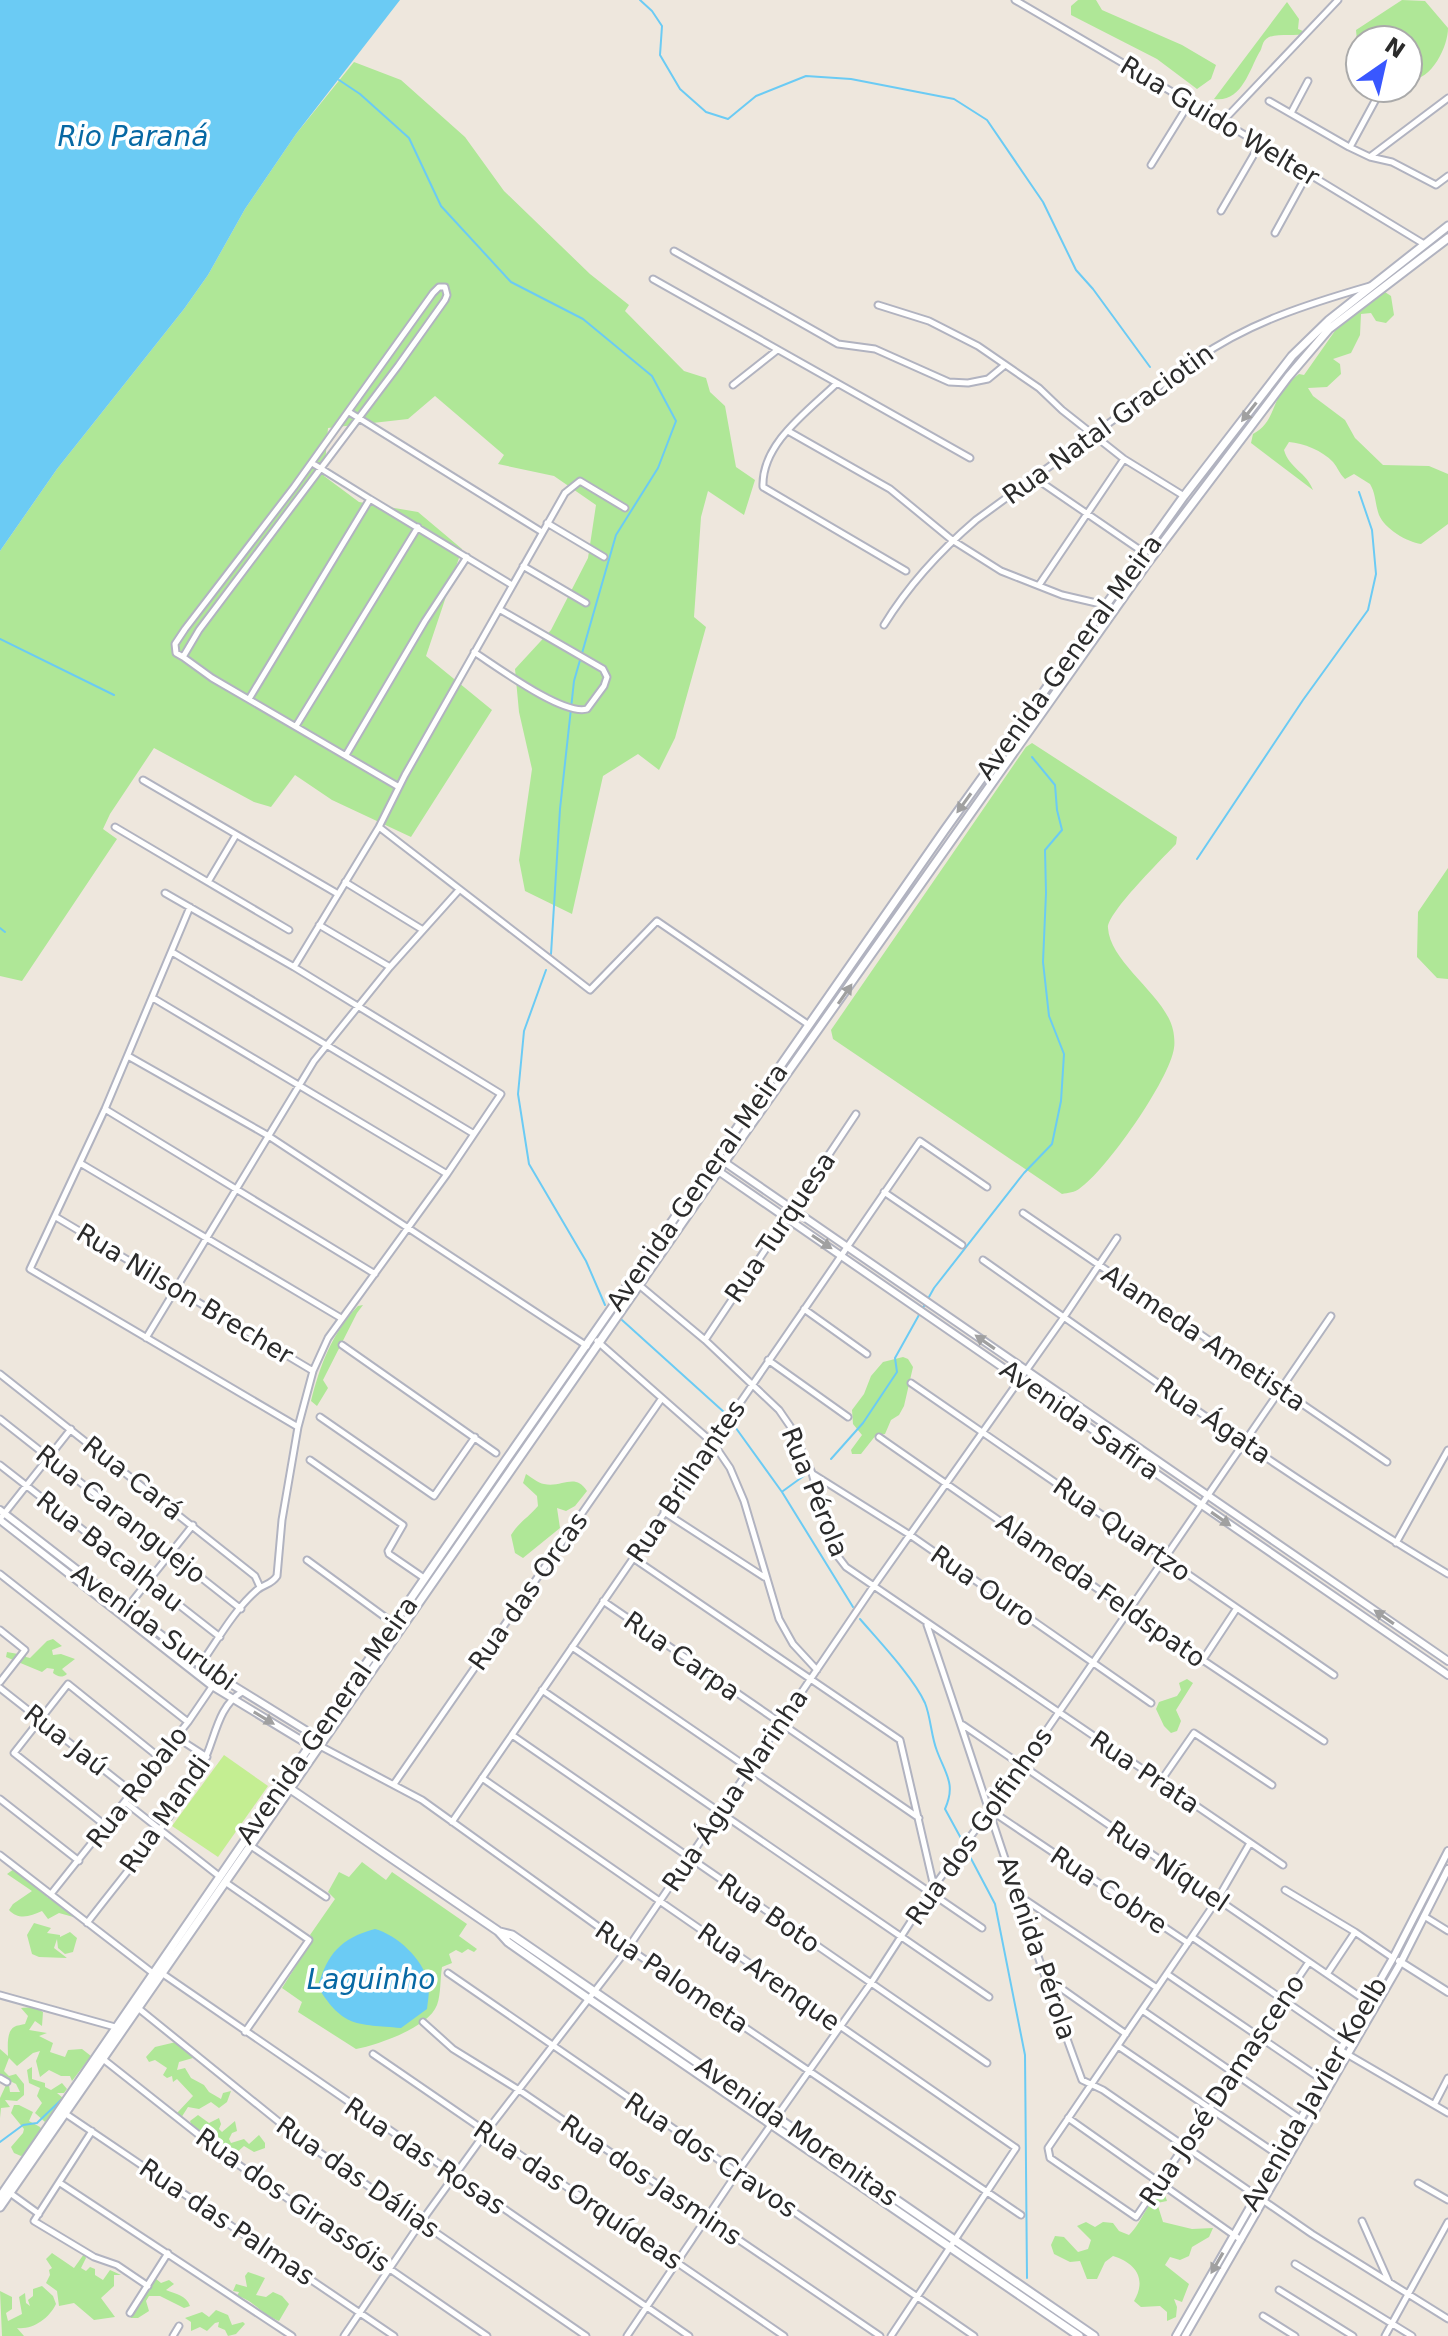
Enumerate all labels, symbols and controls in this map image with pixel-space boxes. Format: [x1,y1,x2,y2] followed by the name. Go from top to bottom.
[1344,24,1424,104] north arrow
[1380,32,1410,63] text: N
[1115,50,1325,192] street label: Rua Guido Welter
[58,120,208,153] water label: Rio Paraná
[997,338,1219,510] street label: Rua Natal Graciotin
[1241,402,1257,422] one-way arrow
[970,529,1168,785] street label: Avenida General Meira
[957,793,972,814] one-way arrow
[837,984,852,1005] one-way arrow
[600,1058,794,1316] street label: Avenida General Meira
[719,1146,841,1308] street label: Rua Turquesa
[71,1218,299,1371] street label: Rua Nilson Brecher
[811,1234,832,1249] one-way arrow
[1096,1259,1312,1417] street label: Alameda Ametista
[975,1335,996,1350] one-way arrow
[995,1354,1165,1486] street label: Avenida Safira
[1149,1369,1277,1470] street label: Rua Ágata
[621,1394,751,1568] street label: Rua Brilhantes
[775,1423,855,1561] street label: Rua Pérola
[77,1430,189,1526] street label: Rua Cará
[30,1438,212,1590] street label: Rua Caranguejo
[1047,1471,1197,1587] street label: Rua Quartzo
[31,1484,189,1618] street label: Rua Bacalhau
[462,1506,594,1676] street label: Rua das Orcas
[991,1506,1211,1674] street label: Alameda Feldspato
[1210,1511,1232,1526] one-way arrow
[925,1539,1041,1633] street label: Rua Ouro
[66,1557,242,1697] street label: Avenida Surubi
[230,1591,424,1849] street label: Avenida General Meira
[618,1605,746,1707] street label: Rua Carpa
[1373,1610,1394,1625] one-way arrow
[655,1683,814,1897] street label: Rua Água Marinha
[18,1698,114,1782] street label: Rua Jaú
[253,1711,275,1725] one-way arrow
[80,1720,194,1854] street label: Rua Robalo
[900,1722,1058,1930] street label: Rua dos Golfinhos
[1085,1724,1205,1820] street label: Rua Prata
[114,1750,216,1878] street label: Rua Mandi
[1101,1814,1235,1918] street label: Rua Níquel
[1045,1840,1173,1940] street label: Rua Cobre
[992,1852,1082,2044] street label: Avenida Pérola
[712,1867,826,1959] street label: Rua Boto
[590,1915,754,2039] street label: Rua Palometa
[692,1917,846,2037] street label: Rua Arenque
[307,1963,435,1996] water label: Laguinho
[1133,1969,1311,2211] street label: Rua José Damasceno
[1235,1972,1393,2216] street label: Avenida Javier Koelb
[690,2050,904,2212] street label: Avenida Morenitas
[619,2086,803,2224] street label: Rua dos Cravos
[339,2091,511,2221] street label: Rua das Rosas
[555,2108,747,2252] street label: Rua dos Jasmins
[271,2110,445,2244] street label: Rua das Dálias
[468,2114,688,2276] street label: Rua das Orquídeas
[190,2122,396,2278] street label: Rua dos Girassóis
[134,2152,320,2292] street label: Rua das Palmas
[1210,2252,1224,2275] one-way arrow

